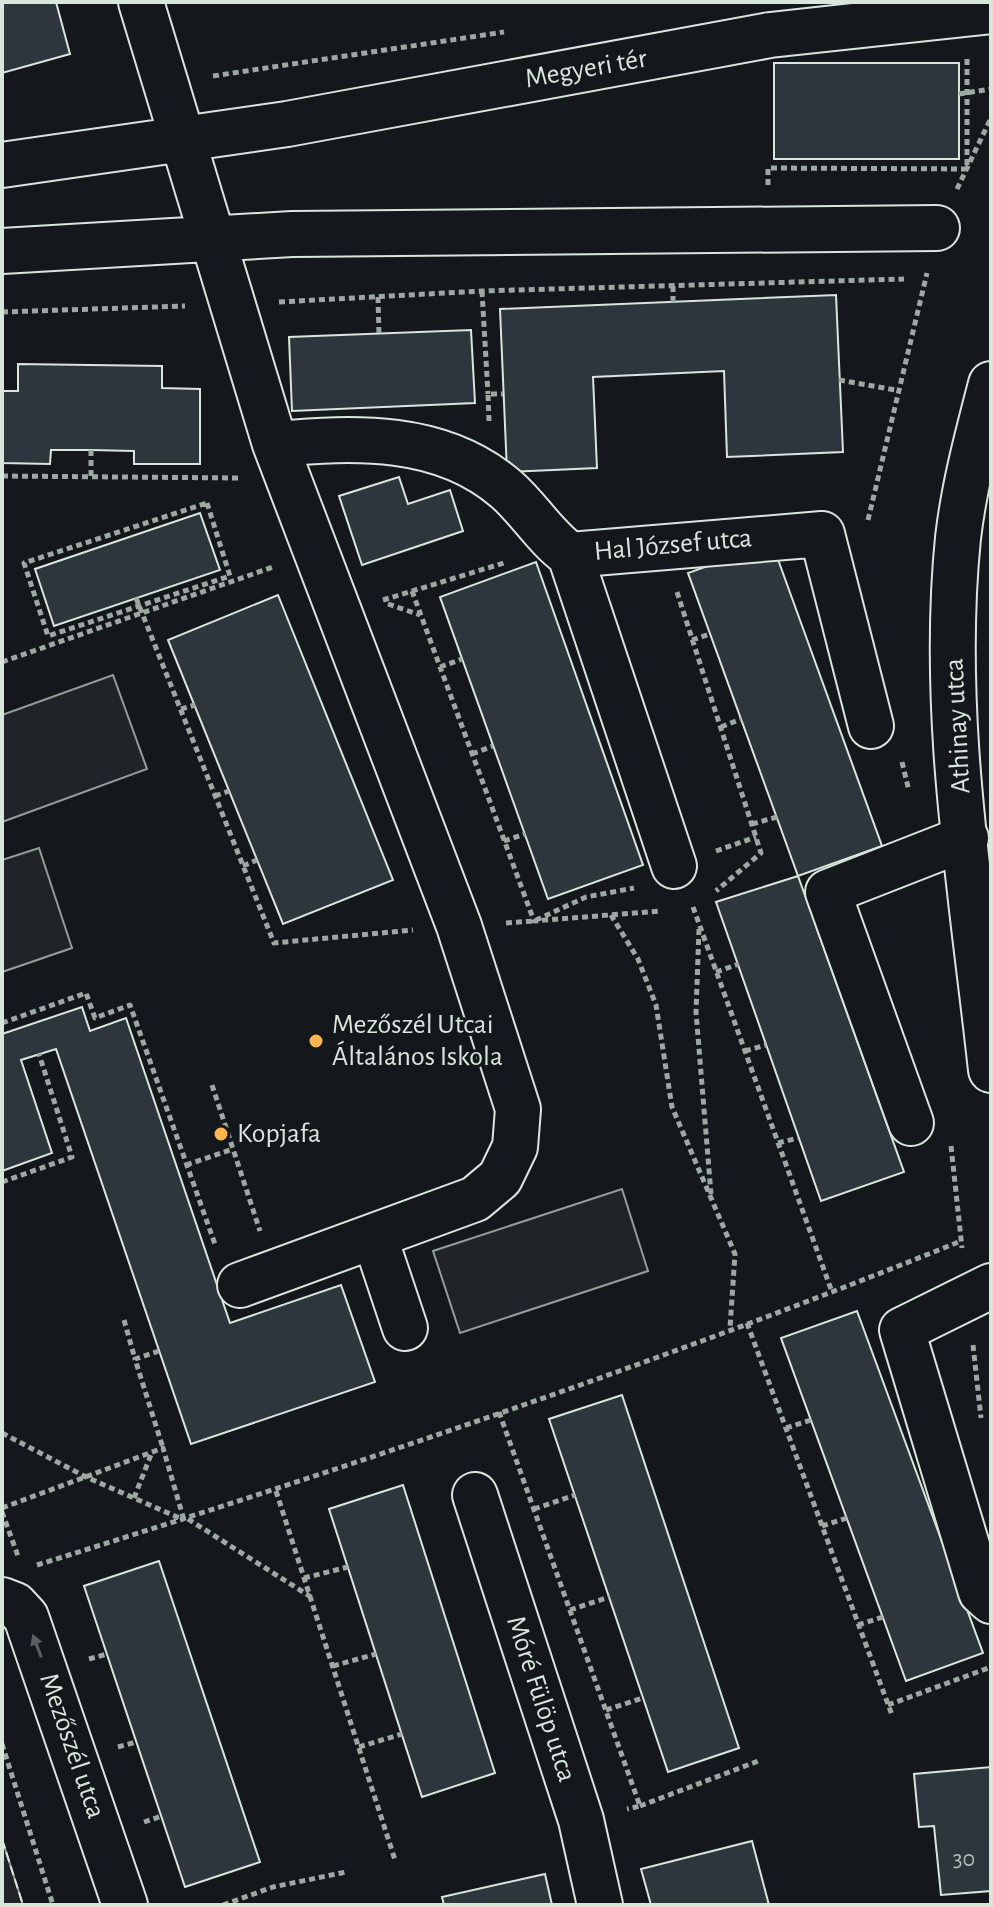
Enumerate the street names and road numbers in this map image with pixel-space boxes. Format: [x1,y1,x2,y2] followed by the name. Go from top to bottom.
[523,45,649,93] street label: Megyeri tér
[593,524,753,566] street label: Hal József utca
[940,657,976,795] street label: Athinay utca
[501,1613,581,1785] street label: Móré Fülöp utca
[34,1670,110,1822] street label: Mezőszél utca

